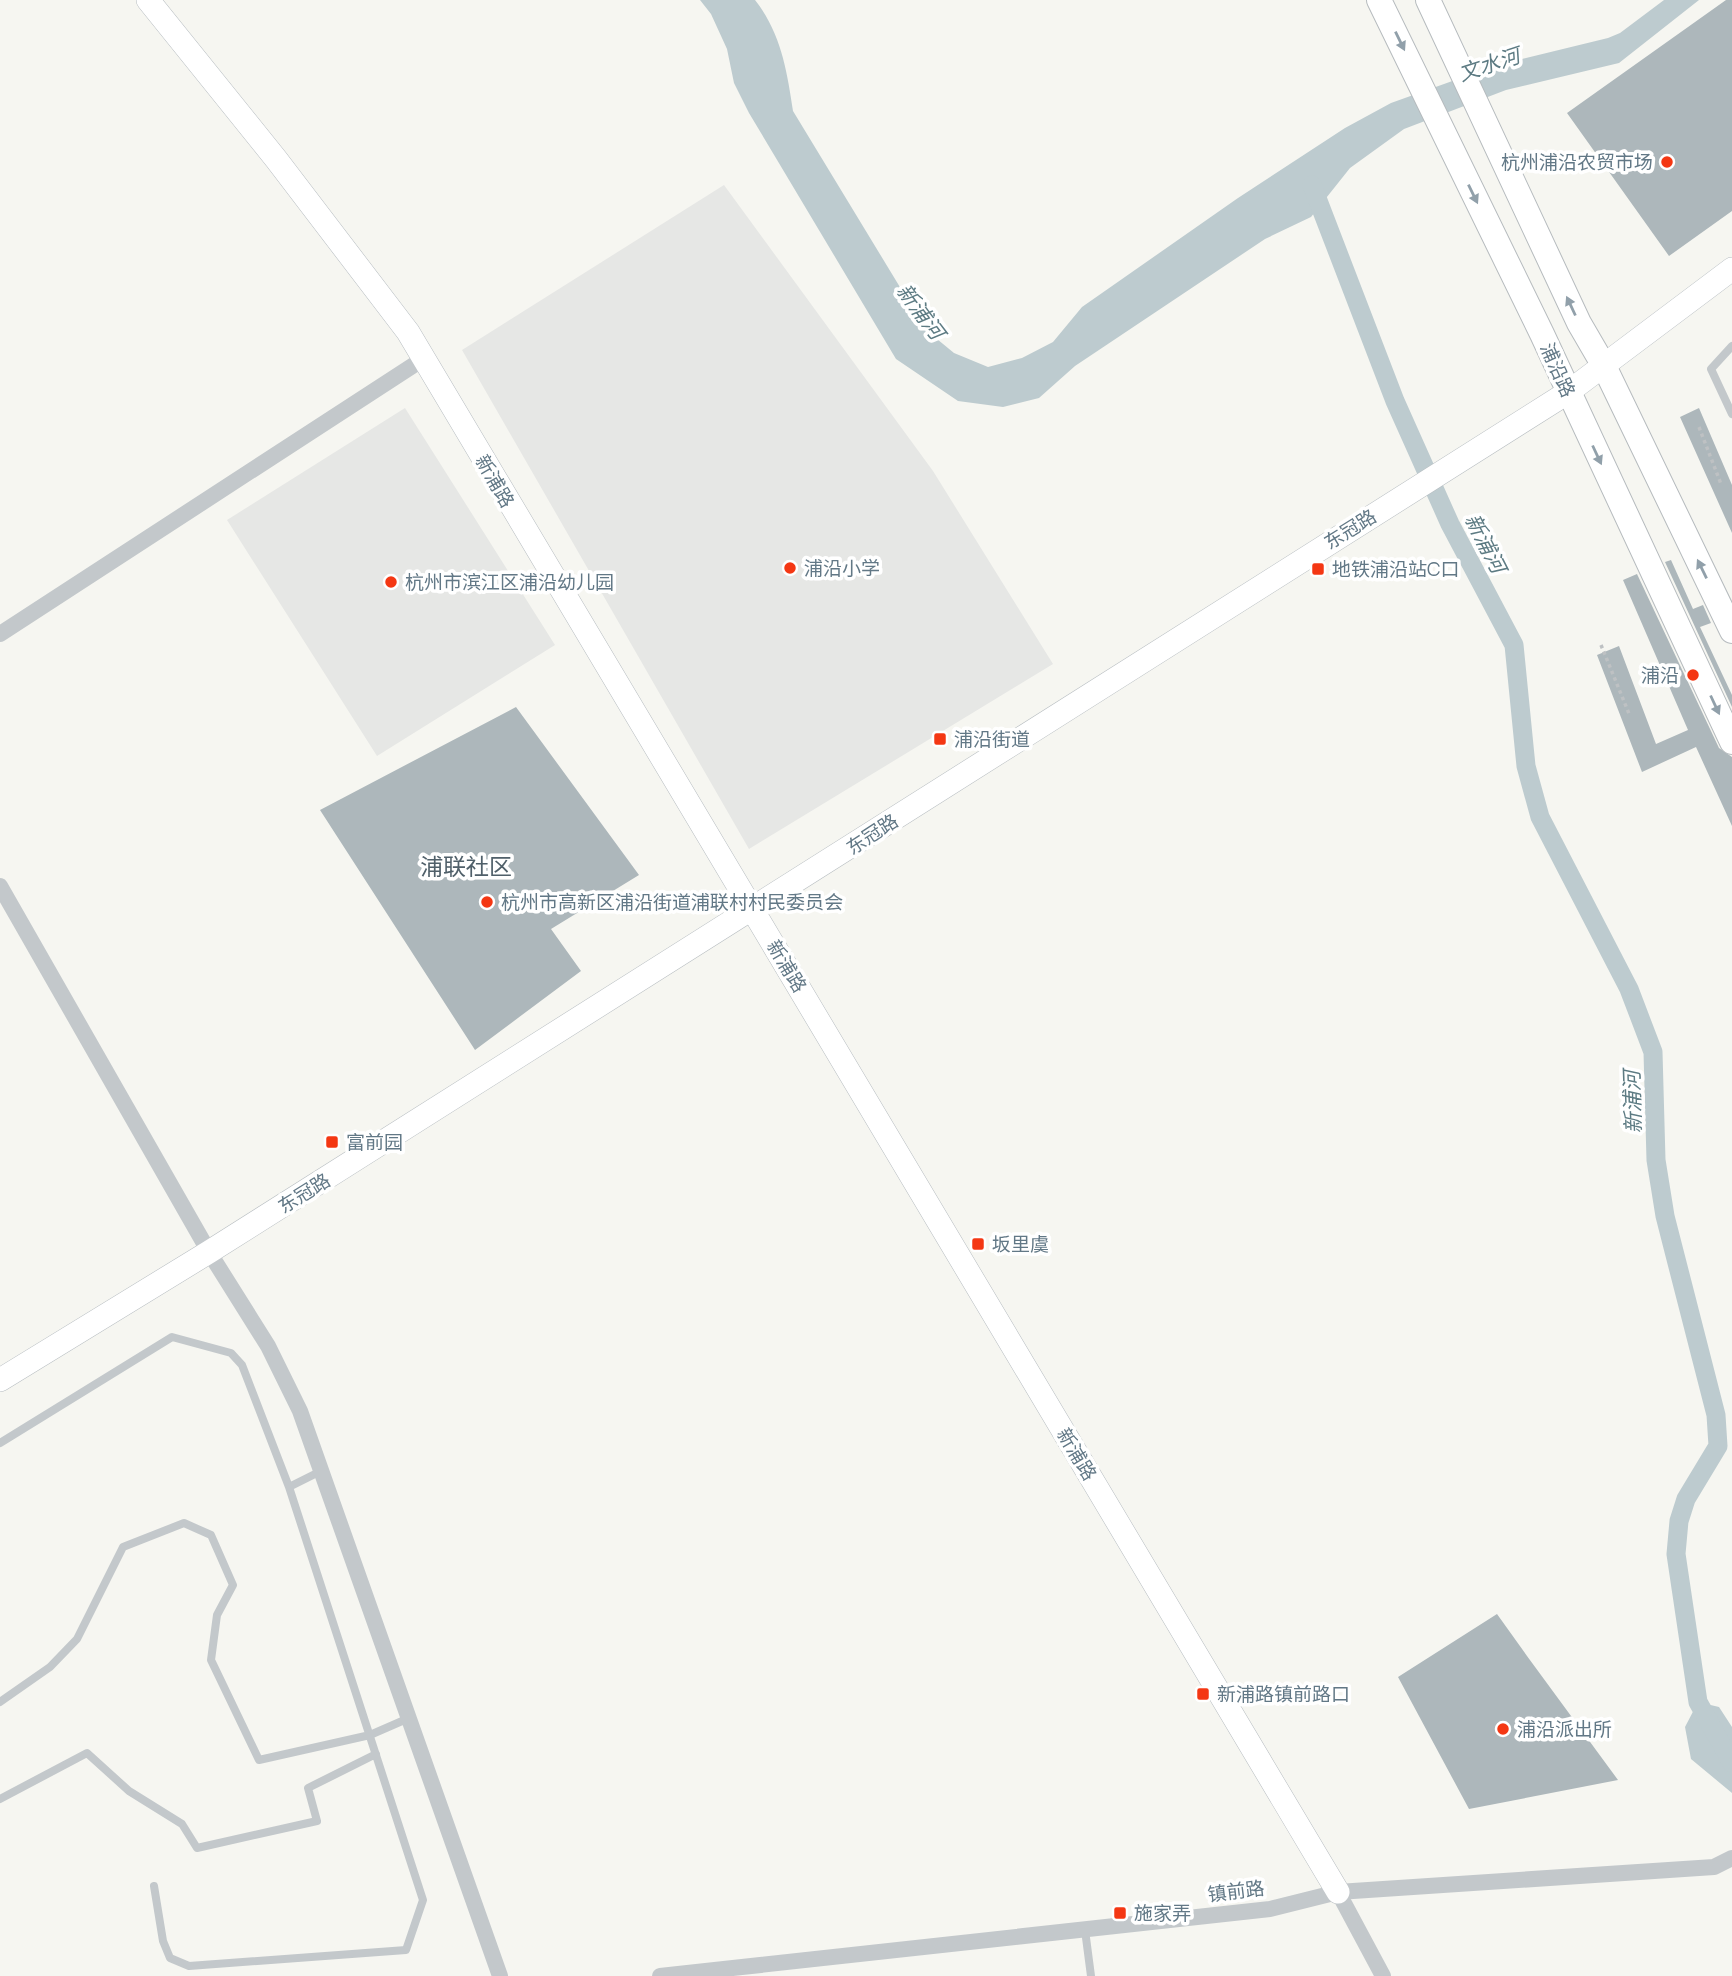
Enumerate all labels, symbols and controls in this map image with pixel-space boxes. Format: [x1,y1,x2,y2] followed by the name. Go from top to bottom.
[1394,31,1405,51] one-way arrow
[1455,40,1527,87] water label: 文水河
[1501,149,1653,175] place label: 杭州浦沿农贸市场
[1659,154,1675,170] marker: 杭州浦沿农贸市场
[1468,184,1479,204] one-way arrow
[891,277,954,348] water label: 新浦河
[1566,296,1577,316] one-way arrow
[1535,339,1581,401] street label: 浦沿路
[1591,445,1602,465] one-way arrow
[469,450,521,512] street label: 新浦路
[1319,503,1381,555] street label: 东冠路
[1459,509,1515,581] water label: 新浦河
[804,555,880,581] place label: 浦沿小学
[1332,556,1460,582] place label: 地铁浦沿站C口
[1697,559,1708,579] one-way arrow
[782,560,798,576] marker: 浦沿小学
[1310,561,1326,577] marker: 地铁浦沿站C口
[405,569,614,595] place label: 杭州市滨江区浦沿幼儿园
[383,574,399,590] marker: 杭州市滨江区浦沿幼儿园
[1641,662,1679,688] place label: 浦沿
[1685,667,1701,683] marker: 浦沿
[1709,695,1720,715] one-way arrow
[954,726,1030,752] place label: 浦沿街道
[932,731,948,747] marker: 浦沿街道
[841,808,903,860] street label: 东冠路
[420,850,512,882] district label: 浦联社区
[501,889,843,915] place label: 杭州市高新区浦沿街道浦联村村民委员会
[479,894,495,910] marker: 杭州市高新区浦沿街道浦联村村民委员会
[761,935,813,997] street label: 新浦路
[1617,1066,1647,1134] water label: 新浦河
[346,1129,403,1155] place label: 富前园
[324,1134,340,1150] marker: 富前园
[273,1167,335,1219] street label: 东冠路
[992,1231,1049,1257] place label: 坂里虞
[970,1236,986,1252] marker: 坂里虞
[1051,1423,1103,1485] street label: 新浦路
[1217,1681,1350,1707] place label: 新浦路镇前路口
[1195,1686,1211,1702] marker: 新浦路镇前路口
[1517,1716,1612,1742] place label: 浦沿派出所
[1495,1721,1511,1737] marker: 浦沿派出所
[1206,1875,1266,1907] street label: 镇前路
[1134,1900,1191,1926] place label: 施家弄
[1112,1905,1128,1921] marker: 施家弄

